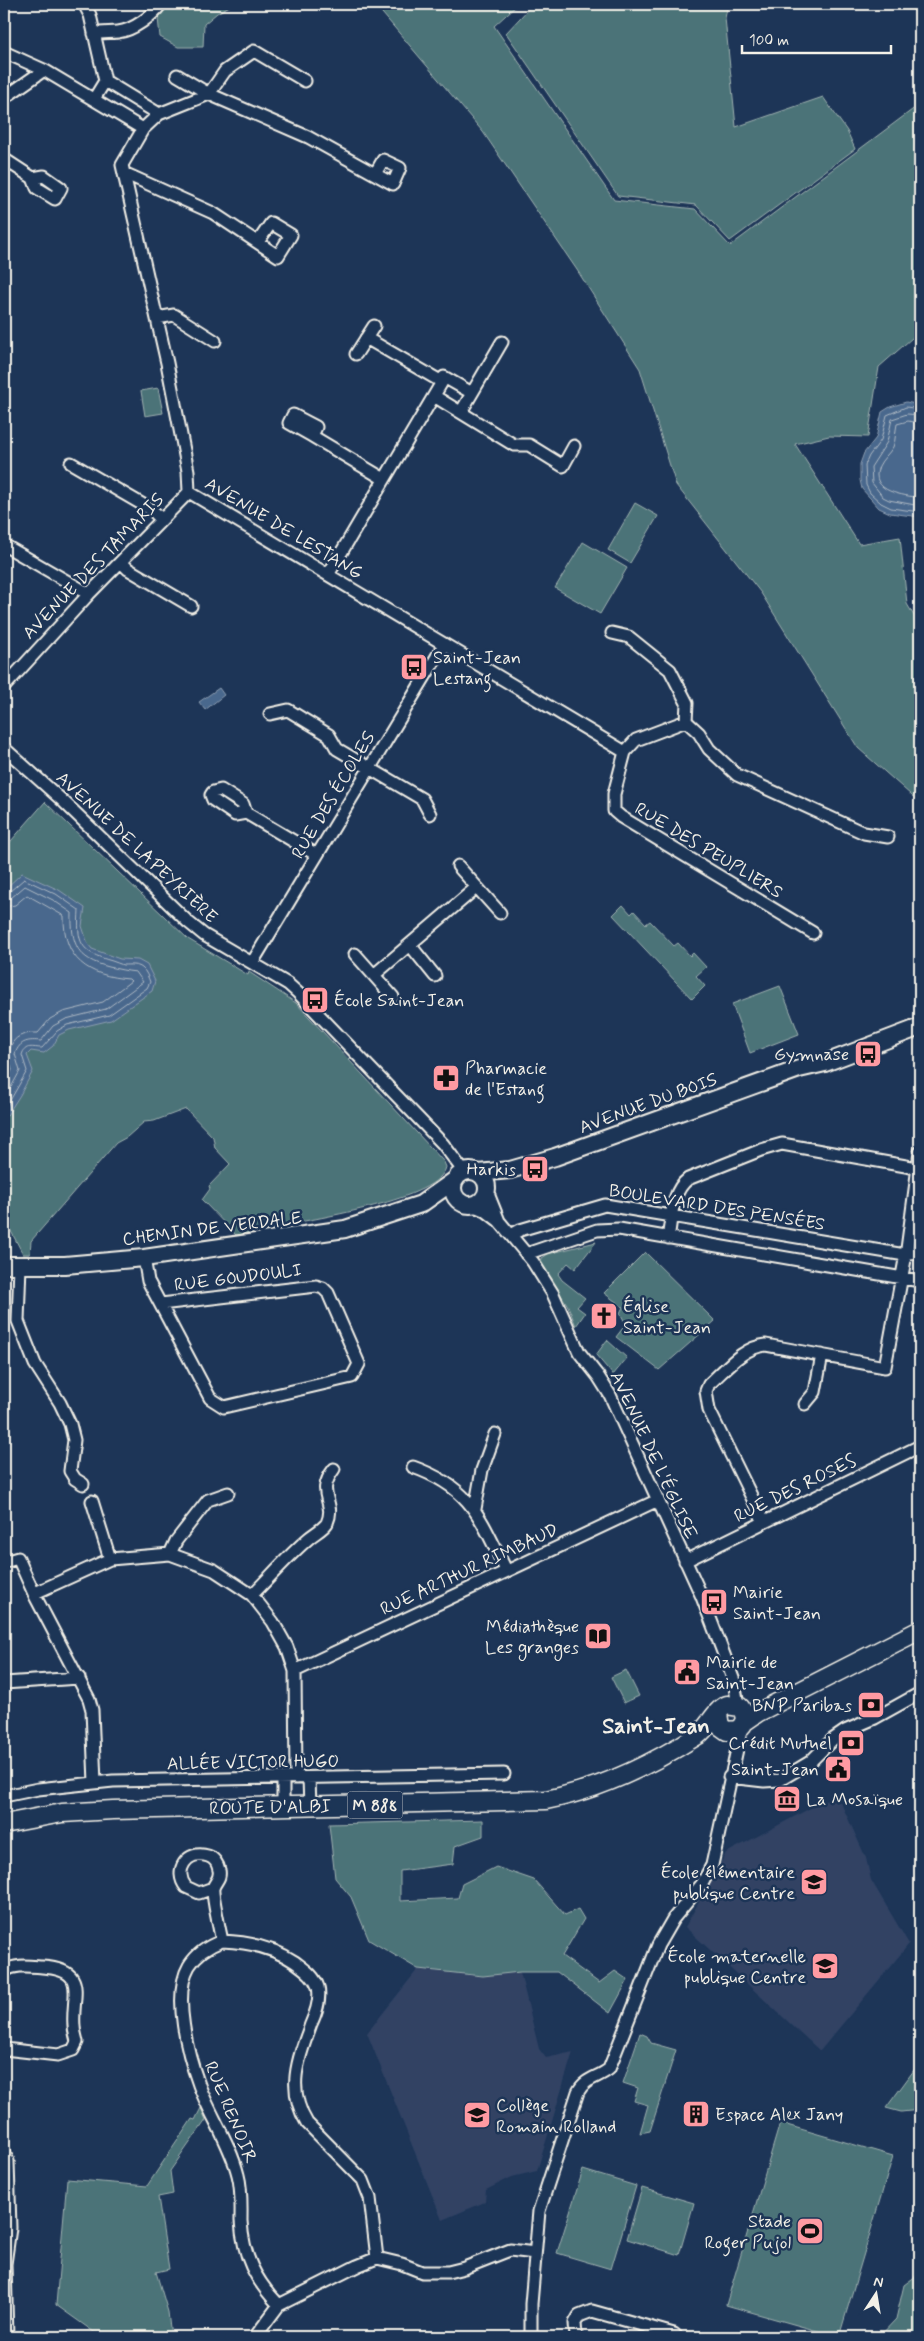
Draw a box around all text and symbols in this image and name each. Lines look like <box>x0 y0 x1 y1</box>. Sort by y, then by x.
scale bar <box>742 22 890 54</box>
text: 100 m <box>749 31 789 51</box>
street label: AVENUE DE LESTANG <box>200 472 367 586</box>
street label: AVENUE DES TAMARIS <box>18 488 170 645</box>
place label: Saint-Jean Lestang <box>433 646 521 693</box>
bus stop icon: Saint-Jean Lestang <box>399 652 429 682</box>
street label: RUE DES ÉCOLES <box>286 727 381 864</box>
street label: AVENUE DE LAPEYRIÈRE <box>50 766 222 929</box>
street label: RUE DES PEUPLIERS <box>630 797 787 905</box>
bus stop icon: École Saint-Jean <box>300 985 330 1015</box>
place label: École Saint-Jean <box>334 989 464 1013</box>
bus stop icon: Gymnase <box>853 1039 883 1069</box>
place label: Gymnase <box>774 1043 849 1067</box>
place label: Pharmacie de l'Estang <box>465 1057 547 1104</box>
pharmacy icon: Pharmacie de l'Estang <box>431 1063 461 1093</box>
street label: AVENUE DU BOIS <box>576 1068 721 1140</box>
bus stop icon: Harkis <box>520 1154 550 1184</box>
place label: Harkis <box>467 1158 516 1182</box>
street label: BOULEVARD DES PENSÉES <box>607 1179 826 1237</box>
street label: CHEMIN DE VERDALE <box>121 1206 303 1252</box>
street label: RUE GOUDOULI <box>173 1258 303 1298</box>
place label: Église Saint-Jean <box>623 1295 711 1340</box>
church icon: Église Saint-Jean <box>589 1301 619 1331</box>
street label: AVENUE DE L'ÉGLISE <box>604 1368 703 1544</box>
street label: RUE DES ROSES <box>730 1449 861 1529</box>
street label: RUE ARTHUR RIMBAUD <box>377 1518 562 1622</box>
place label: Mairie Saint-Jean <box>733 1581 821 1626</box>
bus stop icon: Mairie Saint-Jean <box>699 1587 729 1617</box>
place label: Médiathèque Les granges <box>485 1615 579 1661</box>
library icon: Médiathèque Les granges <box>583 1621 613 1651</box>
place label: Mairie de Saint-Jean <box>706 1651 794 1696</box>
public building icon: Mairie de Saint-Jean <box>672 1657 702 1687</box>
bank icon: BNP Paribas <box>856 1690 886 1720</box>
place label: BNP Paribas <box>752 1694 852 1718</box>
district label: Saint-Jean <box>602 1713 710 1741</box>
bank icon: Crédit Mutuel <box>836 1728 866 1758</box>
place label: Crédit Mutuel <box>728 1732 832 1756</box>
street label: ALLÉE VICTOR HUGO <box>167 1749 339 1777</box>
public building icon: Saint-Jean <box>823 1754 853 1784</box>
place label: Saint-Jean <box>731 1758 819 1782</box>
museum icon: La Mosaïque <box>772 1784 802 1814</box>
place label: La Mosaïque <box>806 1788 903 1812</box>
road number: M 888 <box>348 1792 402 1818</box>
street label: ROUTE D'ALBI <box>209 1795 331 1821</box>
place label: École élémentaire publique Centre <box>661 1861 795 1906</box>
school or university icon: École élémentaire publique Centre <box>799 1867 829 1897</box>
place label: École maternelle publique Centre <box>667 1945 806 1990</box>
school or university icon: École maternelle publique Centre <box>810 1951 840 1981</box>
street label: RUE RENOIR <box>198 2058 262 2167</box>
place label: Collège Romain Rolland <box>496 2094 616 2139</box>
building icon: Espace Alex Jany <box>681 2099 711 2129</box>
school or university icon: Collège Romain Rolland <box>462 2100 492 2130</box>
place label: Espace Alex Jany <box>715 2103 843 2127</box>
place label: Stade Roger Pujol <box>704 2210 791 2257</box>
sports icon: Stade Roger Pujol <box>795 2216 825 2246</box>
north arrow <box>852 2268 902 2318</box>
text: N <box>872 2272 885 2292</box>

